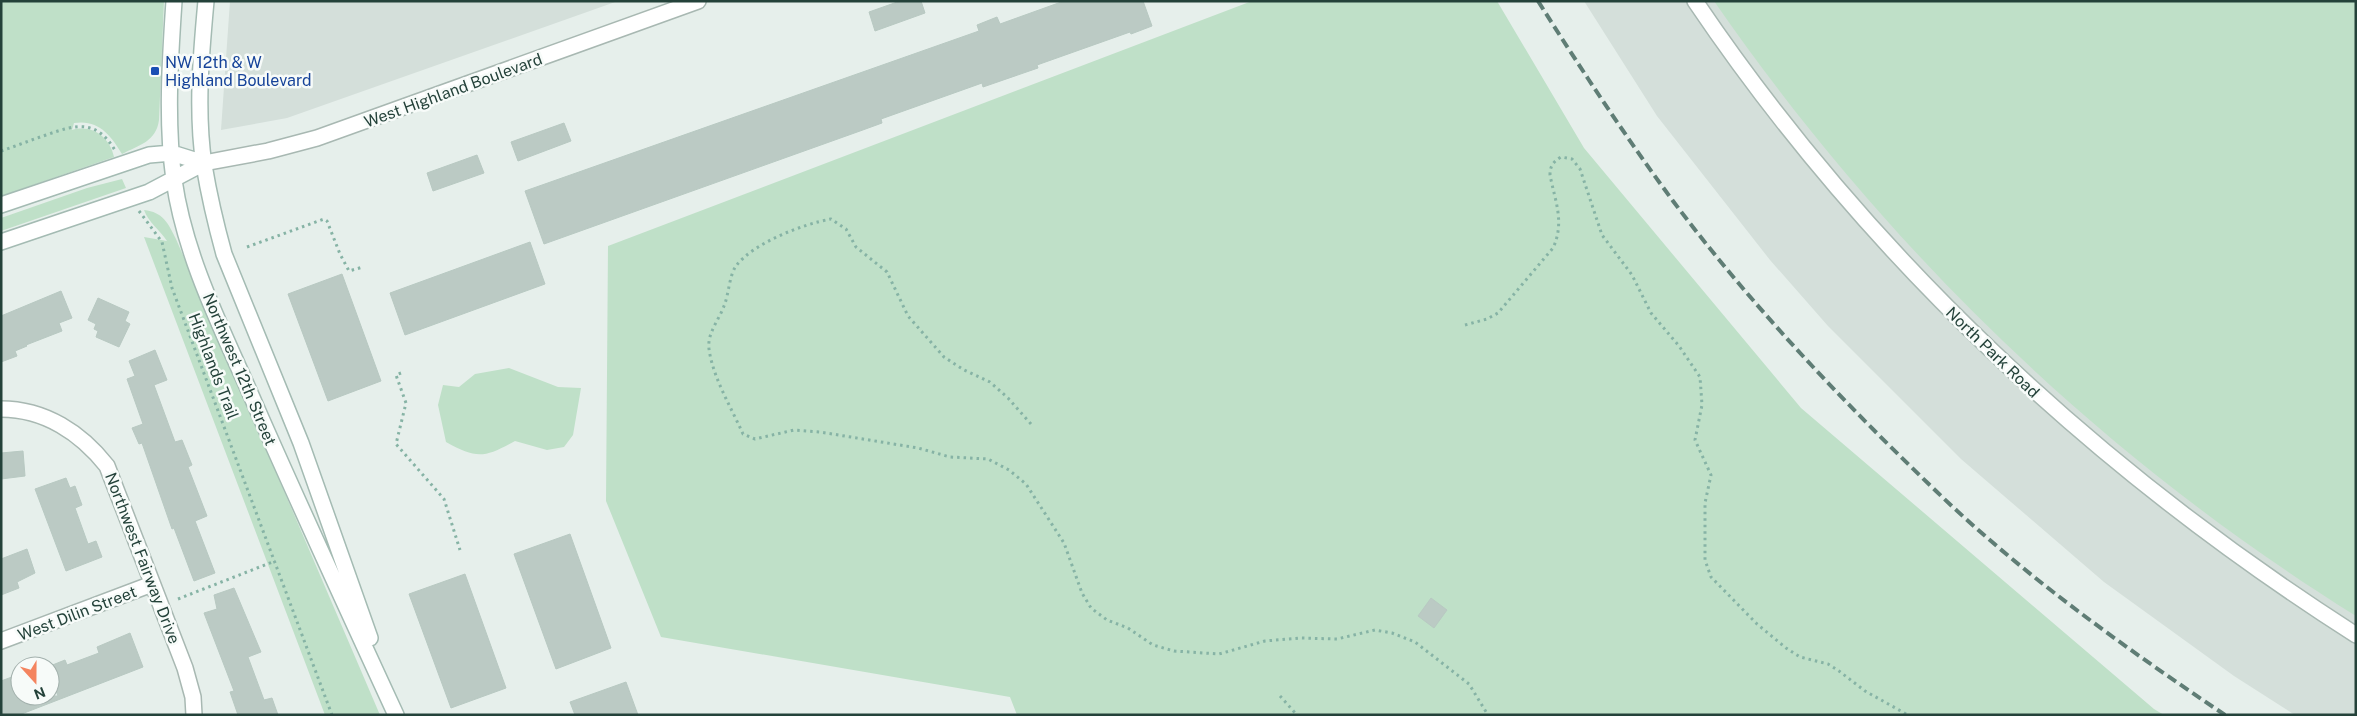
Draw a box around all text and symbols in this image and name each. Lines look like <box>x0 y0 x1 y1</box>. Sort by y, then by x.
street label: West Highland Boulevard <box>362 49 545 132</box>
place label: NW 12th & W Highland Boulevard <box>165 53 312 90</box>
marker: NW 12th & W Highland Boulevard <box>149 65 161 77</box>
street label: Northwest 12th Street <box>199 290 280 448</box>
street label: North Park Road <box>1942 303 2043 402</box>
street label: Highlands Trail <box>185 310 243 422</box>
street label: Northwest Fairway Drive <box>101 470 184 646</box>
street label: West Dilin Street <box>15 582 139 645</box>
north arrow <box>10 656 60 706</box>
text: N <box>32 684 48 703</box>

